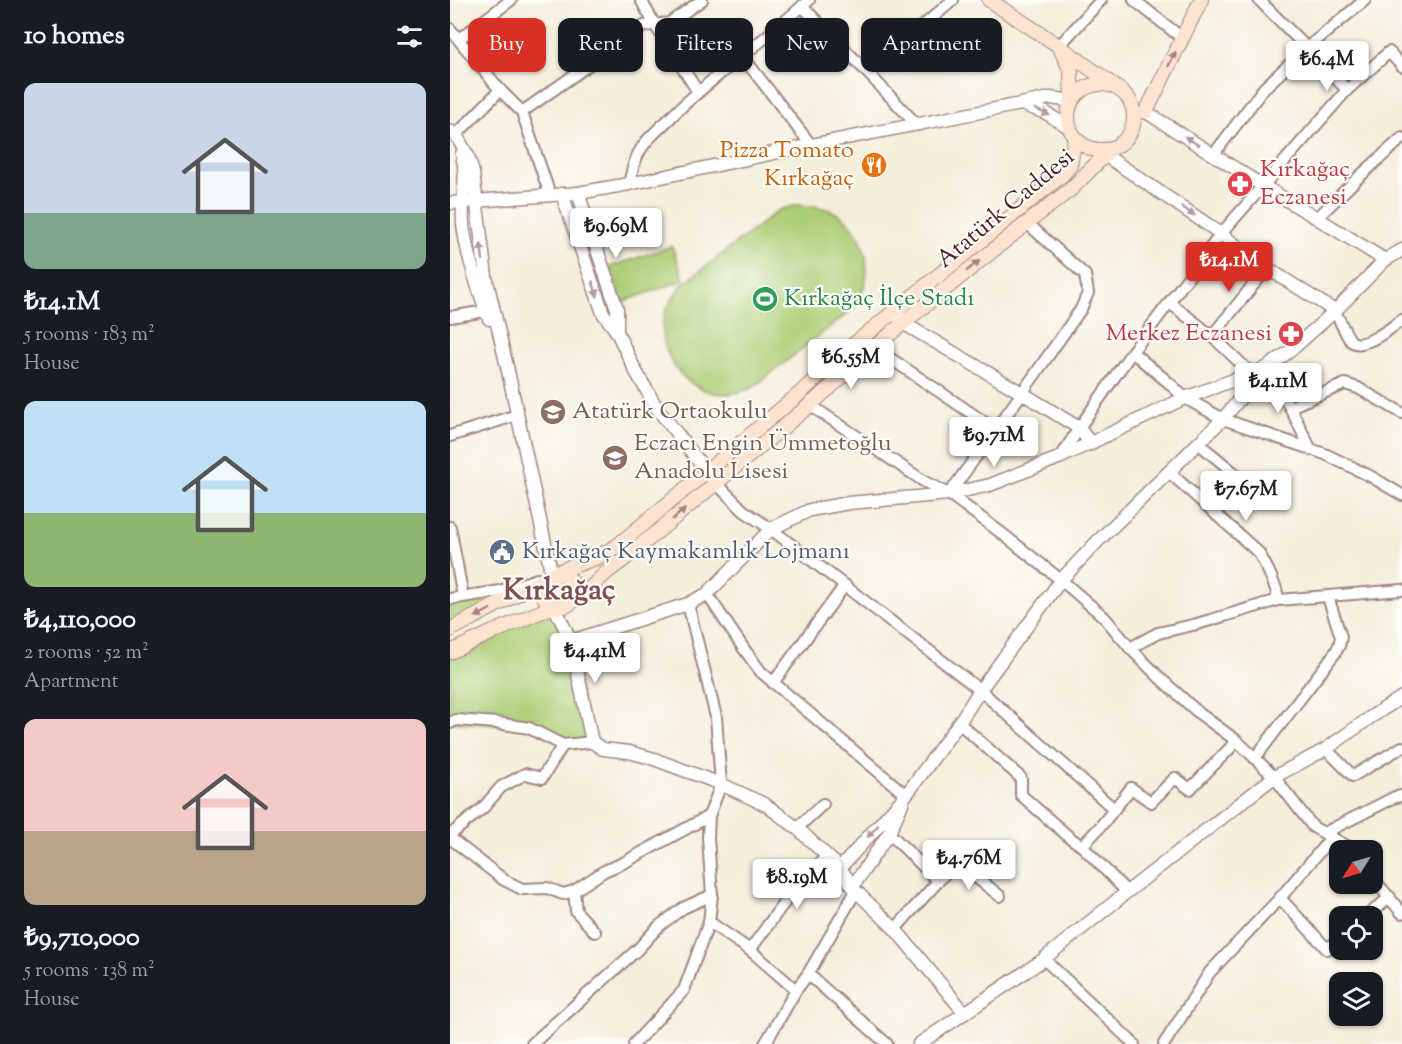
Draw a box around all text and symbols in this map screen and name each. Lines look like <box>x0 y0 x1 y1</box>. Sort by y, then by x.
text: 10 homes <box>24 18 125 55</box>
chip: Buy <box>468 18 546 72</box>
chip: Rent <box>558 18 643 72</box>
chip: Filters <box>655 18 753 72</box>
chip: New <box>765 18 849 72</box>
chip: Apartment <box>861 18 1002 72</box>
icon: filters <box>393 20 426 53</box>
pin: ₺6.4M <box>1285 41 1369 92</box>
text: ₺6.4M <box>1300 46 1354 75</box>
one-way arrow <box>1167 50 1177 67</box>
one-way arrow <box>1033 107 1051 117</box>
icon: home <box>171 122 279 230</box>
place label: Pizza Tomato Kırkağaç <box>720 134 854 196</box>
one-way arrow <box>1184 135 1201 146</box>
street label: Atatürk Caddesi <box>929 141 1083 277</box>
restaurant icon: Pizza Tomato Kırkağaç <box>859 150 889 180</box>
place label: Kırkağaç Eczanesi <box>1260 153 1350 215</box>
pharmacy icon: Kırkağaç Eczanesi <box>1225 169 1255 199</box>
one-way arrow <box>1180 205 1196 216</box>
pin: ₺9.69M <box>567 208 665 259</box>
text: ₺9.69M <box>584 213 648 242</box>
pin: ₺14.1M <box>1180 242 1278 293</box>
one-way arrow <box>477 243 487 262</box>
text: ₺14.1M <box>1200 247 1258 276</box>
one-way arrow <box>965 260 981 273</box>
one-way arrow <box>590 280 600 298</box>
place label: Kırkağaç İlçe Stadı <box>784 282 974 316</box>
text: ₺14.1M <box>24 284 100 321</box>
sports icon: Kırkağaç İlçe Stadı <box>750 284 780 314</box>
place label: Merkez Eczanesi <box>1105 317 1272 351</box>
pharmacy icon: Merkez Eczanesi <box>1276 319 1306 349</box>
text: 5 rooms · 183 m² <box>24 321 155 350</box>
pin: ₺6.55M <box>802 339 900 390</box>
text: ₺6.55M <box>822 344 880 373</box>
text: House <box>24 350 79 379</box>
pin: ₺4.11M <box>1229 363 1327 414</box>
text: ₺4.11M <box>1249 368 1307 397</box>
place label: Atatürk Ortaokulu <box>572 395 768 429</box>
school or university icon: Atatürk Ortaokulu <box>538 397 568 427</box>
pin: ₺9.71M <box>945 417 1043 468</box>
text: ₺9.71M <box>963 422 1025 451</box>
place label: Eczacı Engin Ümmetoğlu Anadolu Lisesi <box>634 427 892 489</box>
icon: home <box>171 440 279 548</box>
school or university icon: Eczacı Engin Ümmetoğlu Anadolu Lisesi <box>600 443 630 473</box>
pin: ₺7.67M <box>1197 471 1295 522</box>
text: ₺7.67M <box>1214 476 1278 505</box>
one-way arrow <box>671 507 687 520</box>
place label: Kırkağaç Kaymakamlık Lojmanı <box>522 535 850 569</box>
public building icon: Kırkağaç Kaymakamlık Lojmanı <box>487 537 517 567</box>
district label: Kırkağaç <box>503 570 616 613</box>
text: ₺4,110,000 <box>24 602 136 639</box>
one-way arrow <box>474 608 491 618</box>
pin: ₺4.41M <box>546 633 644 684</box>
text: ₺4.41M <box>564 638 626 667</box>
text: 2 rooms · 52 m² <box>24 639 149 668</box>
text: Apartment <box>24 668 119 697</box>
icon: home <box>171 758 279 866</box>
one-way arrow <box>867 823 880 838</box>
pin: ₺4.76M <box>920 840 1018 891</box>
north arrow <box>1329 840 1383 894</box>
map controls <box>1329 840 1383 1026</box>
text: ₺4.76M <box>937 845 1001 874</box>
pin: ₺8.19M <box>748 859 846 910</box>
text: ₺8.19M <box>767 864 827 893</box>
button: locate <box>1329 906 1383 960</box>
text: ₺9,710,000 <box>24 920 140 957</box>
text: 5 rooms · 138 m² <box>24 957 155 986</box>
button: layers <box>1329 972 1383 1026</box>
text: House <box>24 986 79 1015</box>

